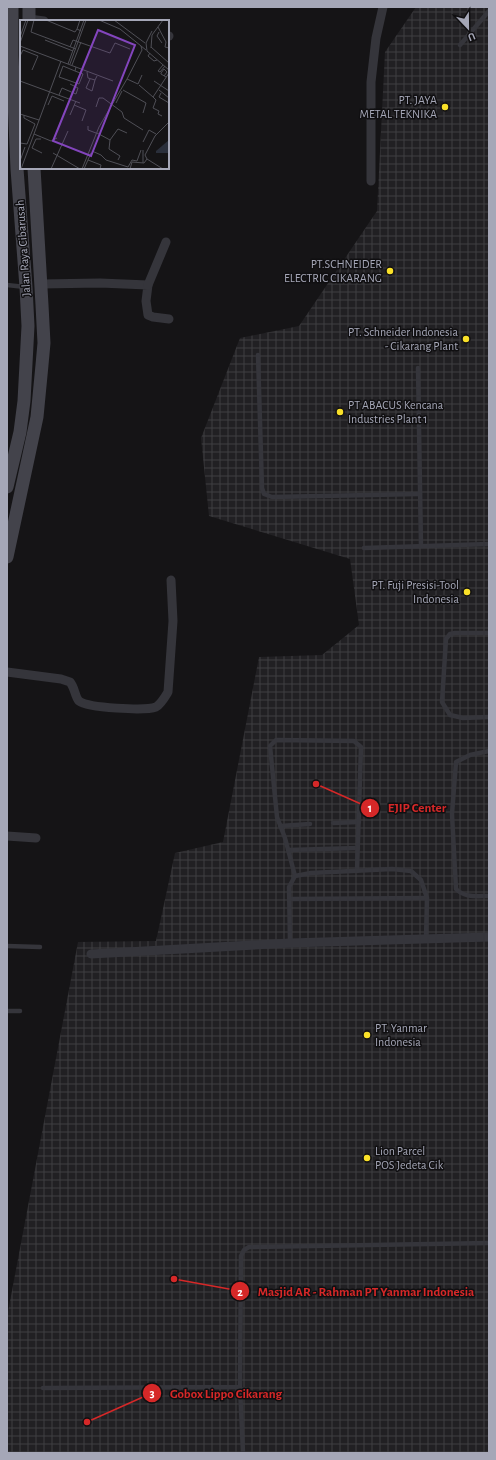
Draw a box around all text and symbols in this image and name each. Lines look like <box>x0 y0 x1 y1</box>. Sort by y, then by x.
north arrow <box>448 8 488 48</box>
inset map <box>20 20 169 169</box>
text: U <box>466 30 477 43</box>
place label: PT. JAYA METAL TEKNIKA <box>359 94 437 120</box>
marker: PT. JAYA METAL TEKNIKA <box>440 102 450 112</box>
street label: Jalan Raya Cibarusah <box>14 199 33 297</box>
place label: PT.SCHNEIDER ELECTRIC CIKARANG <box>284 258 382 284</box>
marker: PT.SCHNEIDER ELECTRIC CIKARANG <box>385 266 395 276</box>
place label: PT. Schneider Indonesia - Cikarang Plant <box>348 326 458 352</box>
marker: PT. Schneider Indonesia - Cikarang Plant <box>461 334 471 344</box>
place label: PT ABACUS Kencana Industries Plant 1 <box>348 399 444 425</box>
marker: PT ABACUS Kencana Industries Plant 1 <box>335 407 345 417</box>
place label: PT. Fuji Presisi-Tool Indonesia <box>371 579 459 605</box>
marker: PT. Fuji Presisi-Tool Indonesia <box>462 587 472 597</box>
callout: EJIP Center <box>360 795 455 820</box>
text: 1 <box>368 802 372 814</box>
text: EJIP Center <box>388 802 447 815</box>
place label: PT. Yanmar Indonesia <box>375 1022 427 1048</box>
marker: PT. Yanmar Indonesia <box>362 1030 372 1040</box>
place label: Lion Parcel POS Jedeta Cik <box>375 1145 444 1171</box>
marker: Lion Parcel POS Jedeta Cik <box>362 1153 372 1163</box>
callout: Masjid AR - Rahman PT Yanmar Indonesia <box>230 1279 482 1304</box>
text: 2 <box>237 1286 243 1298</box>
text: Masjid AR - Rahman PT Yanmar Indonesia <box>258 1286 474 1299</box>
callout: Gobox Lippo Cikarang <box>142 1381 290 1406</box>
text: 3 <box>149 1387 155 1399</box>
text: Gobox Lippo Cikarang <box>170 1388 283 1401</box>

